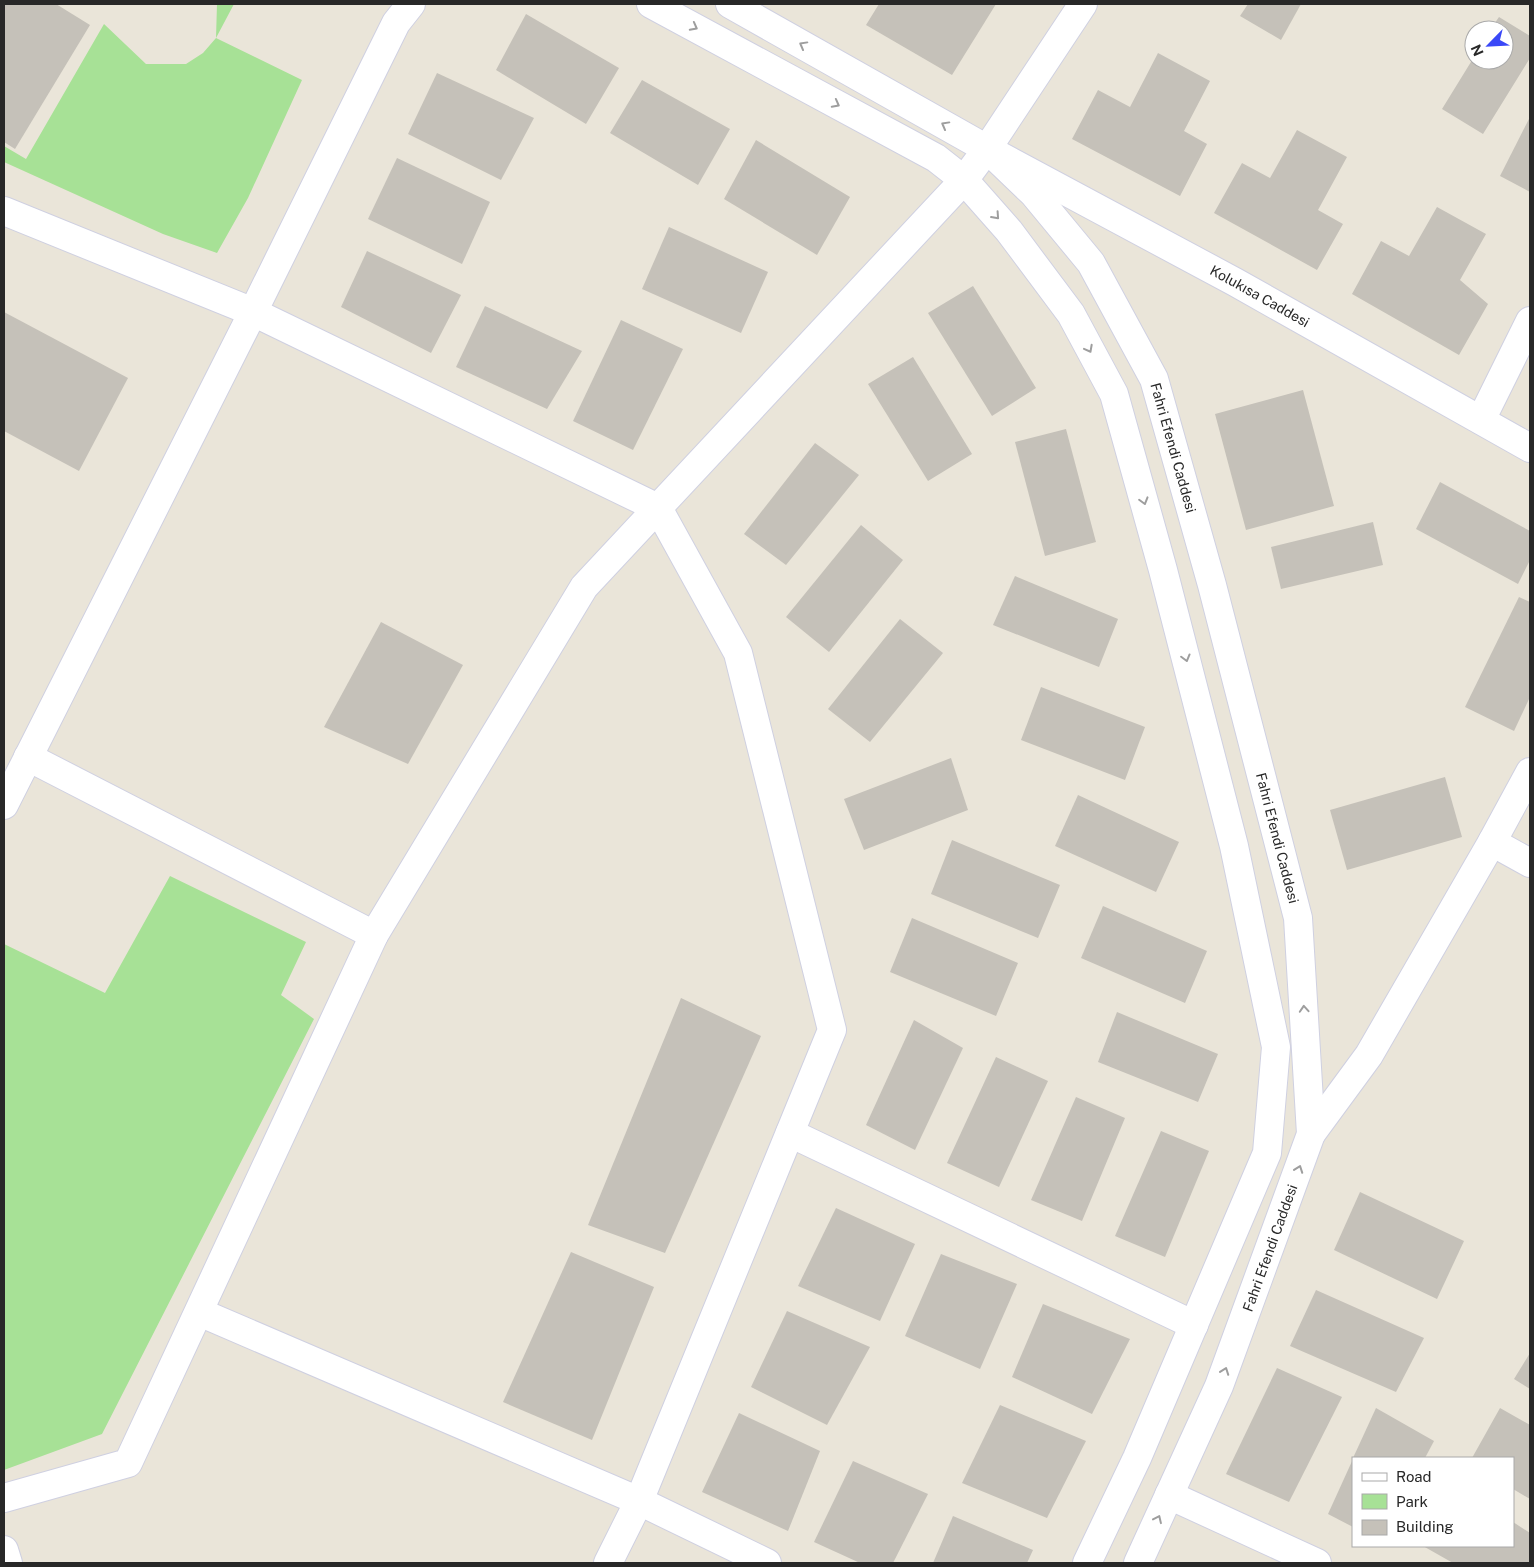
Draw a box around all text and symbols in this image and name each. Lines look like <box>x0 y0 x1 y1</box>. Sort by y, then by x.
north arrow <box>1464 20 1514 70</box>
one-way arrow <box>688 21 697 31</box>
one-way arrow <box>799 41 808 51</box>
text: N <box>1468 42 1487 59</box>
one-way arrow <box>831 98 840 108</box>
one-way arrow <box>941 121 950 131</box>
one-way arrow <box>990 211 999 220</box>
street label: Kolukısa Caddesi <box>1207 262 1312 330</box>
one-way arrow <box>1083 343 1093 352</box>
street label: Fahri Efendi Caddesi <box>1147 381 1199 515</box>
one-way arrow <box>1138 496 1148 504</box>
one-way arrow <box>1180 653 1190 661</box>
street label: Fahri Efendi Caddesi <box>1253 771 1302 905</box>
one-way arrow <box>1298 1004 1309 1012</box>
one-way arrow <box>1293 1165 1303 1174</box>
street label: Fahri Efendi Caddesi <box>1240 1182 1300 1314</box>
one-way arrow <box>1219 1367 1229 1376</box>
legend <box>1352 1457 1514 1547</box>
text: Road <box>1396 1468 1432 1485</box>
text: Park <box>1396 1493 1428 1510</box>
one-way arrow <box>1152 1515 1163 1524</box>
text: Building <box>1396 1518 1454 1535</box>

